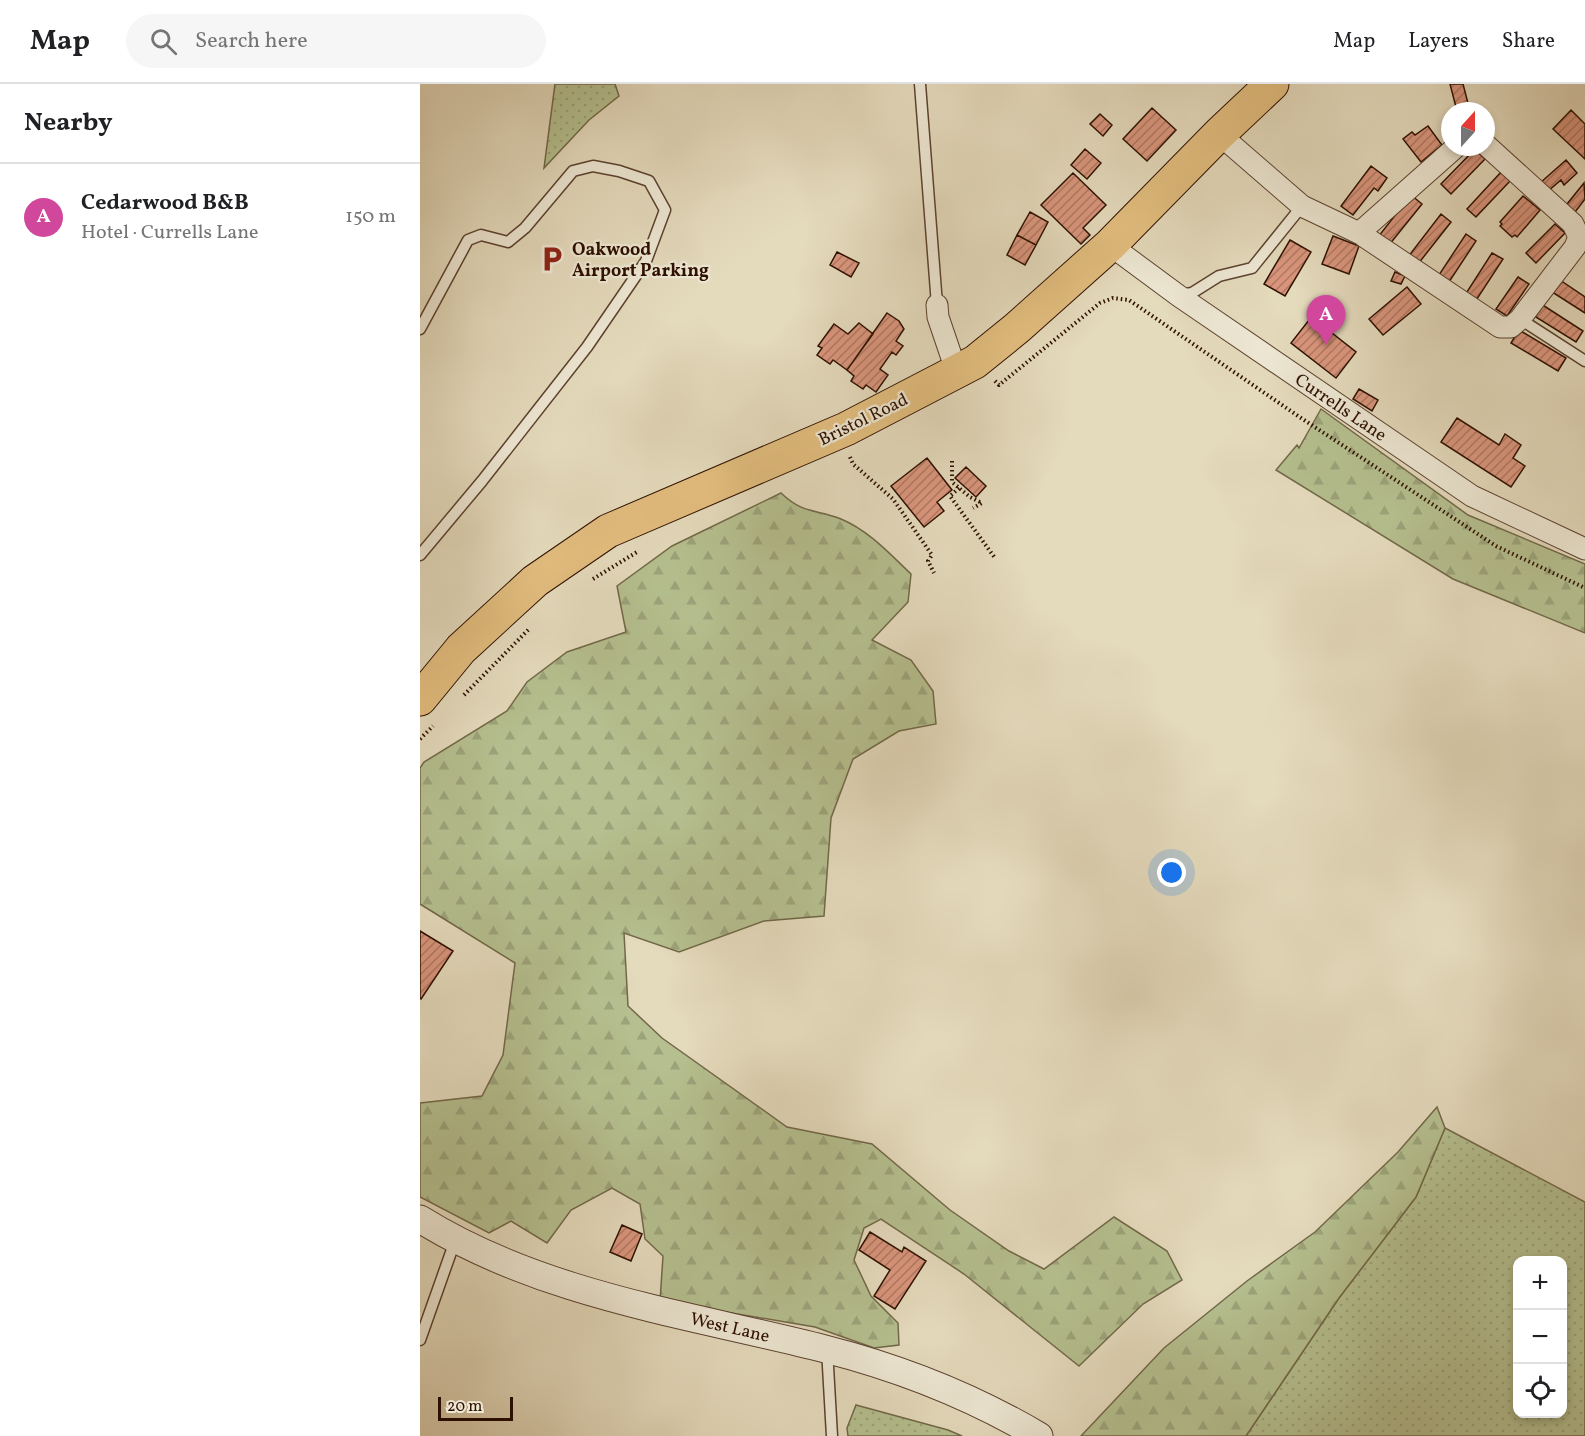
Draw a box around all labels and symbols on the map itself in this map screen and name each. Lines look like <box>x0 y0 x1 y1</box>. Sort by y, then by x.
north arrow <box>1441 102 1495 156</box>
place label: Oakwood Airport Parking <box>572 238 709 284</box>
parking icon: Oakwood Airport Parking <box>537 244 567 274</box>
pin: A <box>1306 296 1346 345</box>
street label: Currells Lane <box>1289 368 1391 448</box>
street label: Bristol Road <box>815 388 913 453</box>
your location <box>1157 858 1186 887</box>
street label: West Lane <box>687 1307 772 1350</box>
scale bar <box>438 1394 513 1422</box>

